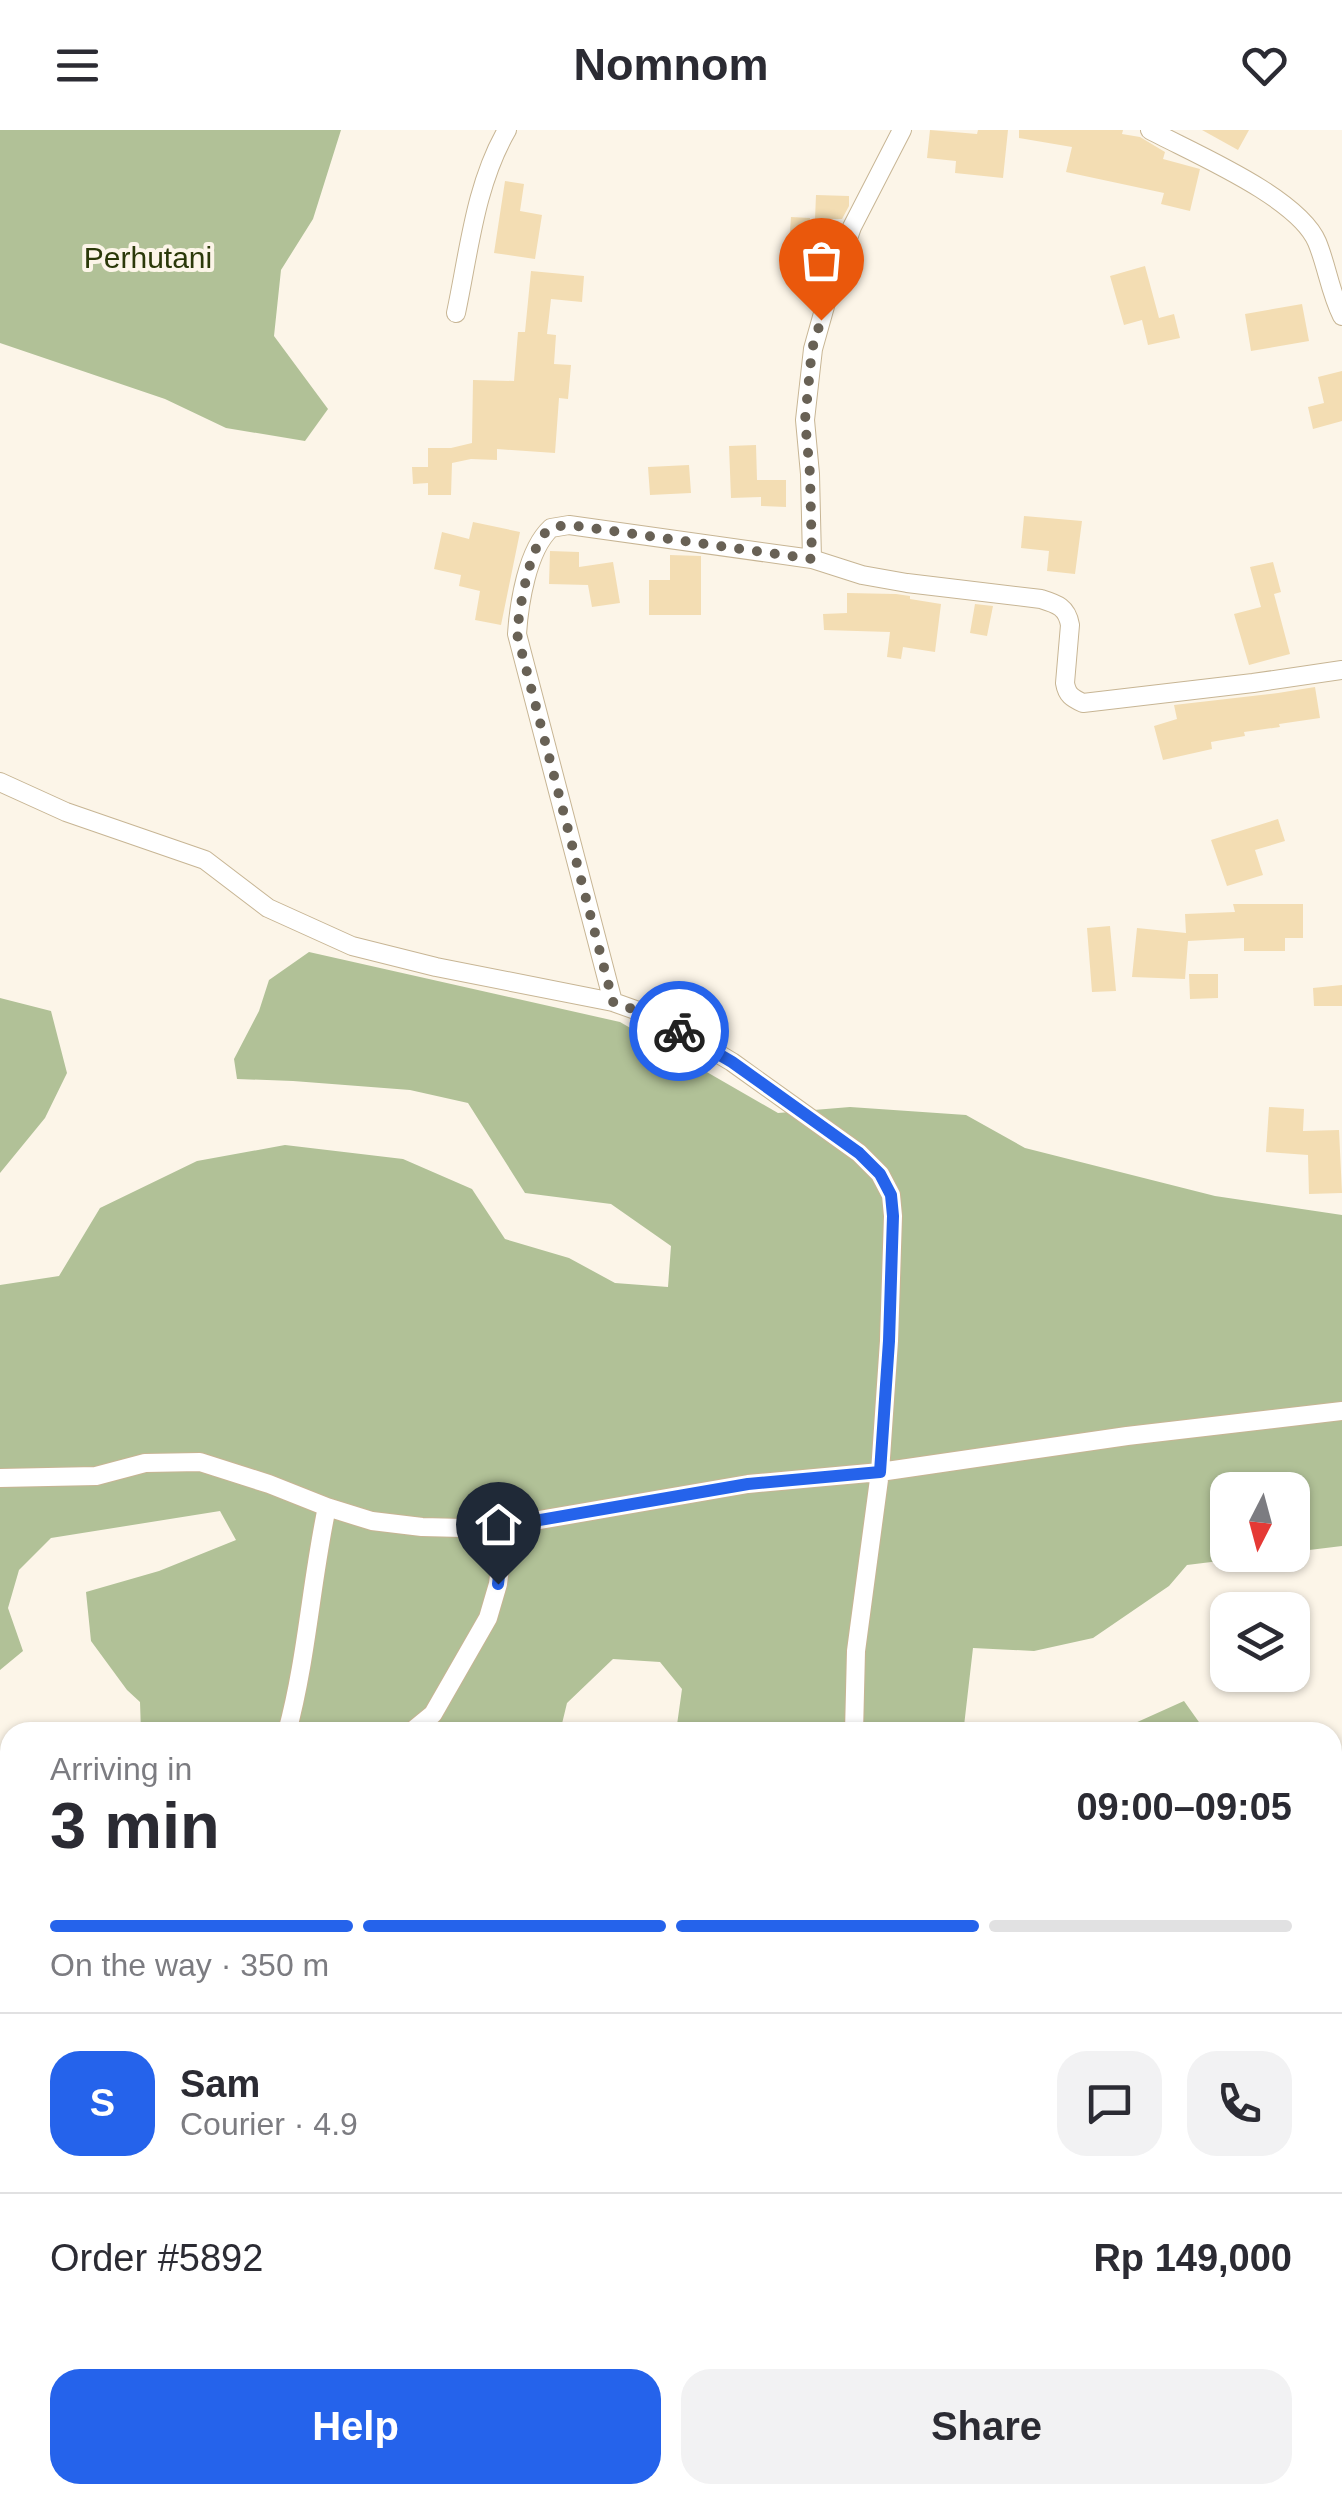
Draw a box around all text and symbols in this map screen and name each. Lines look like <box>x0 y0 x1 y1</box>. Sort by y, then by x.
icon: menu <box>50 38 105 93</box>
icon: heart <box>1237 38 1292 93</box>
text: Nomnom <box>574 39 769 90</box>
pin <box>779 218 864 321</box>
icon: bag <box>794 233 849 288</box>
park label: Perhutani <box>84 241 212 274</box>
courier <box>629 981 729 1081</box>
icon: bike <box>652 1004 707 1059</box>
north arrow <box>1210 1472 1310 1572</box>
map controls <box>1210 1472 1310 1692</box>
pin <box>456 1482 541 1585</box>
icon: home <box>471 1497 526 1552</box>
button: layers <box>1210 1592 1310 1692</box>
text: Arriving in <box>50 1751 192 1787</box>
text: 09:00–09:05 <box>1076 1786 1292 1828</box>
text: 3 min <box>50 1789 220 1862</box>
text: On the way · 350 m <box>50 1947 329 1983</box>
button: chat <box>1057 2051 1162 2156</box>
button: phone <box>1187 2051 1292 2156</box>
text: Sam <box>180 2063 260 2105</box>
text: S <box>90 2082 115 2124</box>
text: Courier · 4.9 <box>180 2106 358 2142</box>
text: Order #5892 <box>50 2237 263 2279</box>
text: Rp 149,000 <box>1093 2237 1292 2279</box>
button: Help <box>50 2369 661 2484</box>
button: Share <box>681 2369 1292 2484</box>

